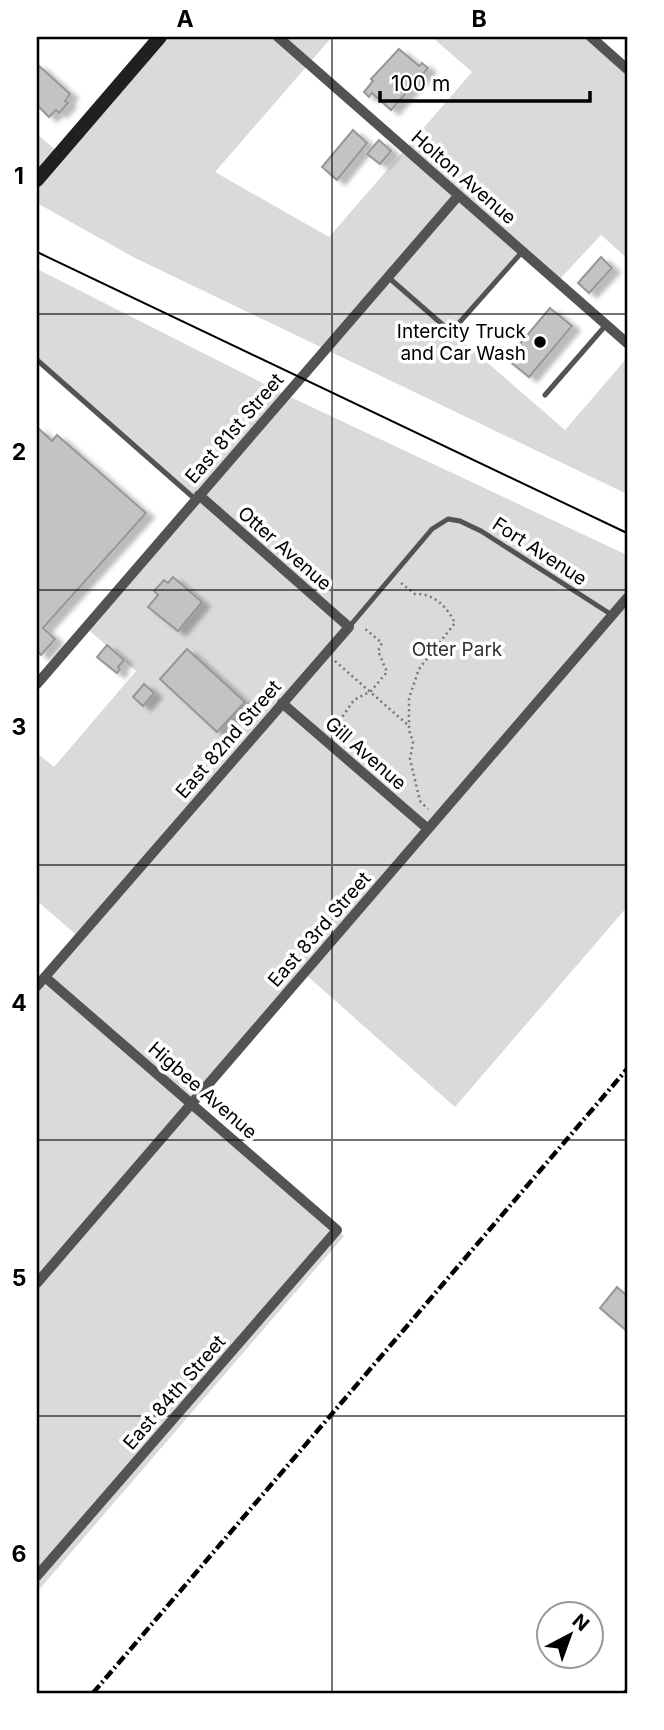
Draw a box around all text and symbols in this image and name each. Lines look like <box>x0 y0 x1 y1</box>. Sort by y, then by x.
text: A <box>176 5 194 33</box>
text: B <box>471 5 487 33</box>
scale bar <box>380 60 590 104</box>
text: 100 m <box>391 71 450 96</box>
street label: Holton Avenue <box>407 126 521 229</box>
text: 1 <box>14 162 24 190</box>
place label: Intercity Truck and Car Wash <box>397 320 527 365</box>
marker: Intercity Truck and Car Wash <box>532 334 548 350</box>
street label: East 81st Street <box>180 369 288 488</box>
text: 2 <box>12 438 26 466</box>
street label: Otter Avenue <box>233 501 336 595</box>
street label: Fort Avenue <box>488 512 591 590</box>
park label: Otter Park <box>412 638 503 661</box>
street label: East 82nd Street <box>171 676 286 803</box>
street label: Gill Avenue <box>320 712 411 795</box>
text: 3 <box>12 713 26 741</box>
street label: East 83rd Street <box>263 867 375 991</box>
text: 4 <box>11 989 27 1017</box>
street label: Higbee Avenue <box>144 1037 262 1144</box>
text: 5 <box>12 1264 26 1292</box>
street label: East 84th Street <box>118 1330 230 1454</box>
text: 6 <box>12 1540 26 1568</box>
north arrow <box>534 1600 604 1670</box>
text: N <box>568 1609 594 1636</box>

